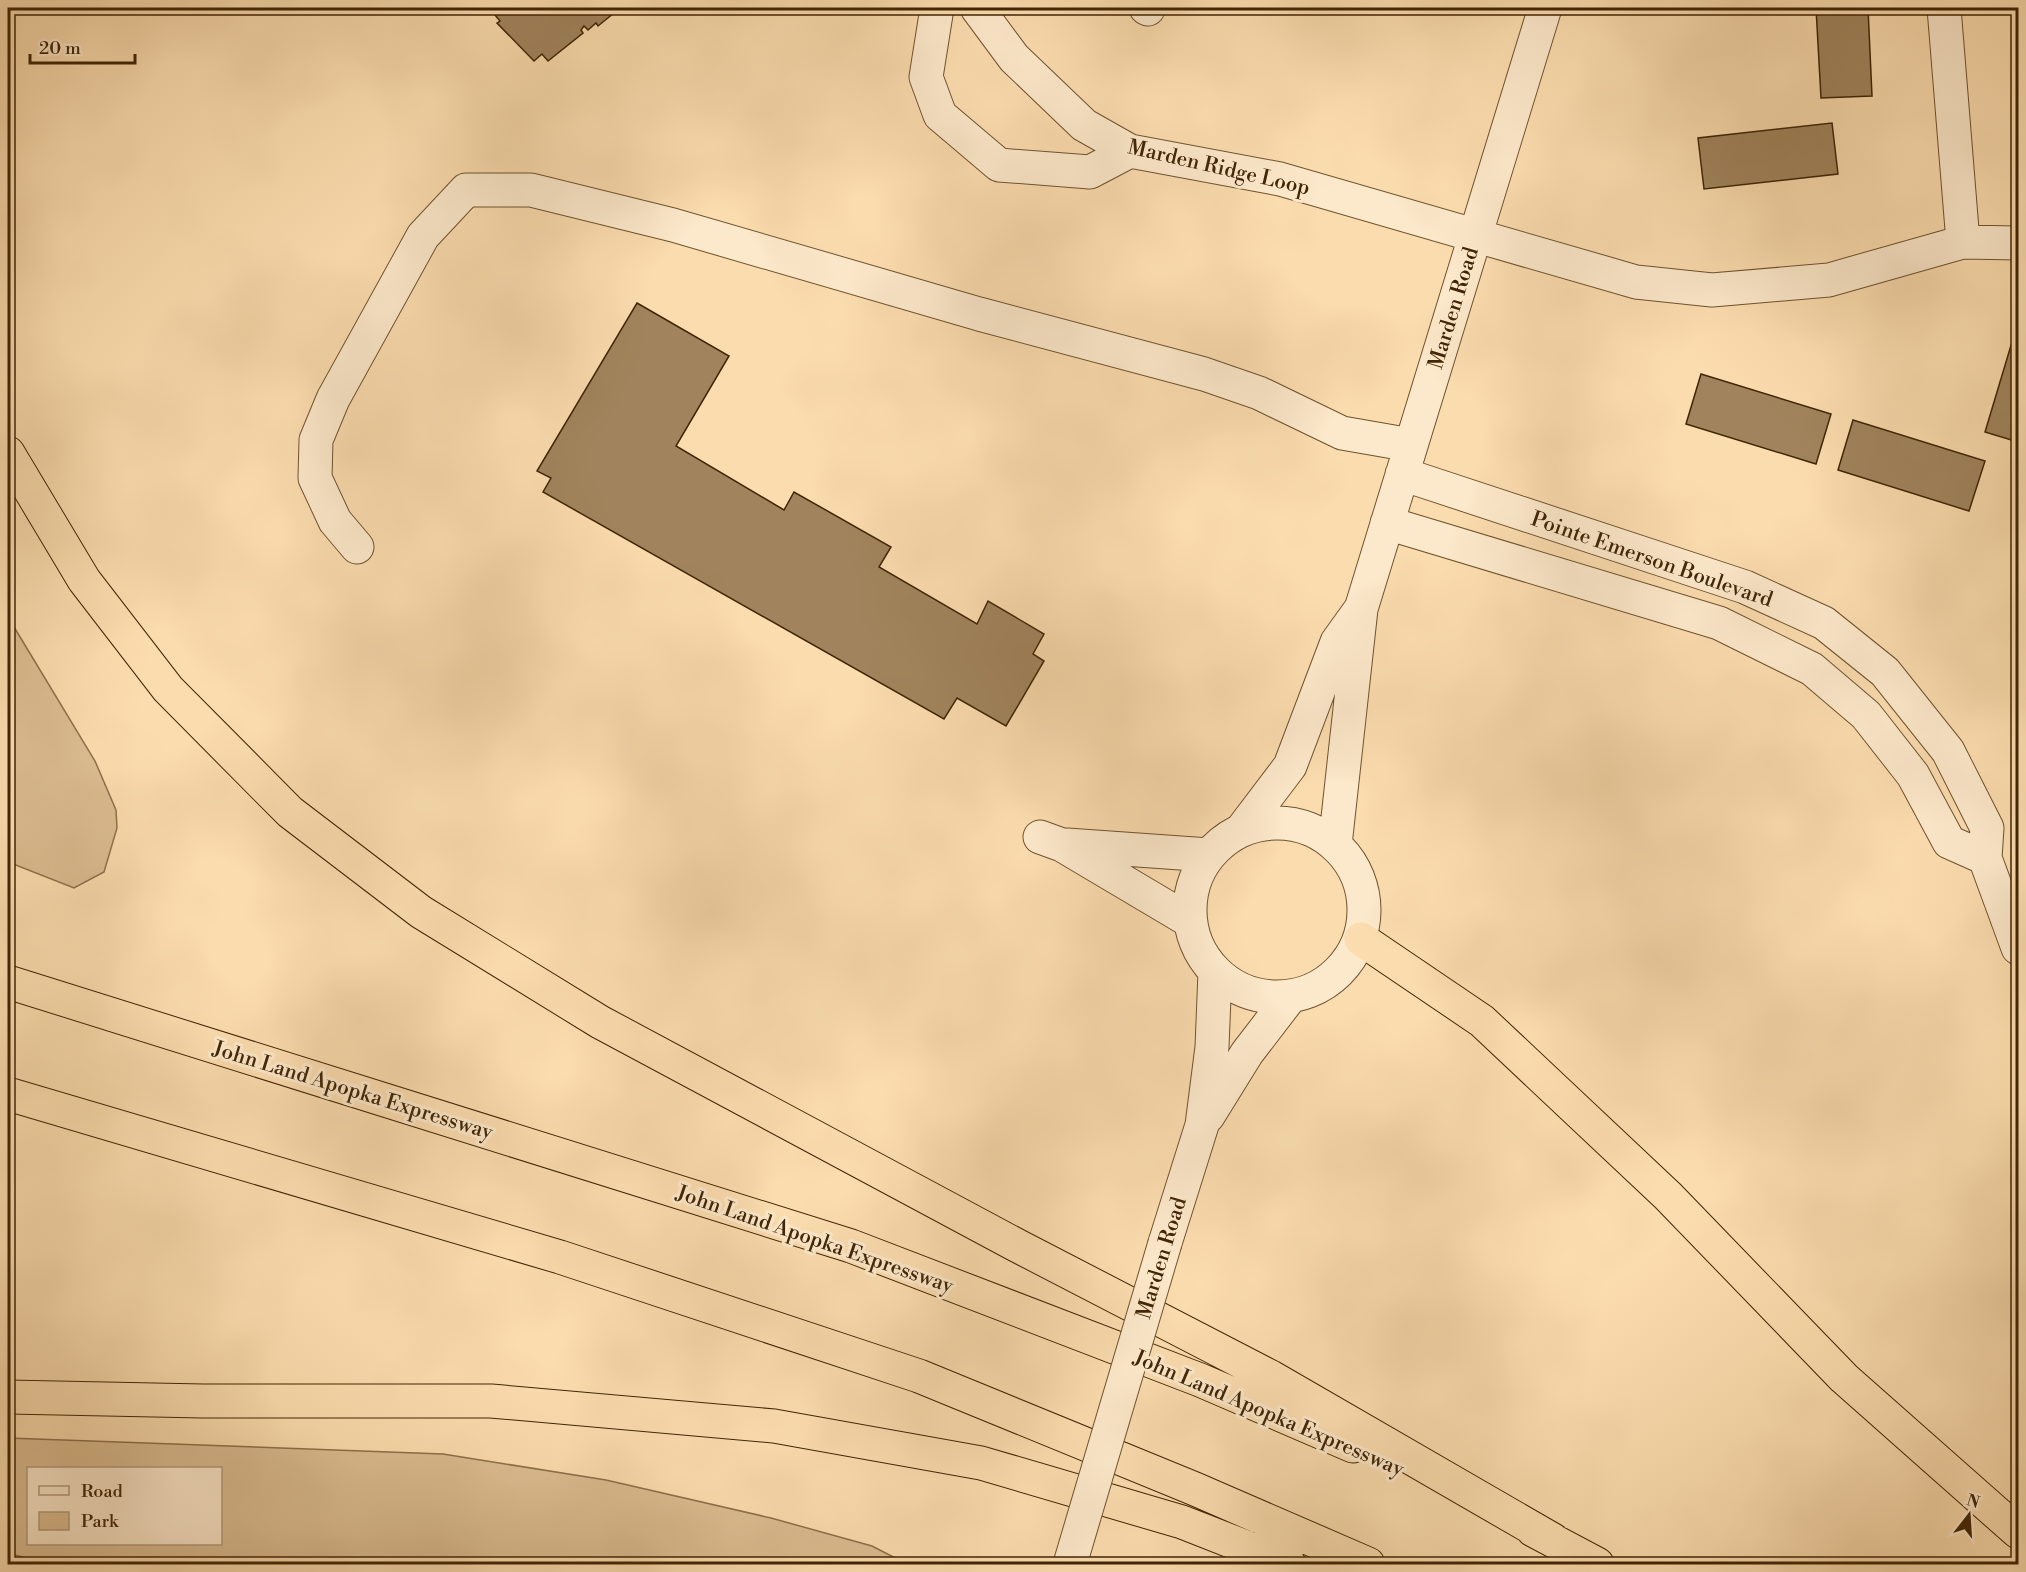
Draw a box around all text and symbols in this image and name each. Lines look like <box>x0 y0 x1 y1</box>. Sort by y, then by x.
scale bar <box>30 27 135 65</box>
text: 20 m <box>39 37 81 60</box>
street label: Marden Ridge Loop <box>1125 134 1312 202</box>
street label: Marden Road <box>1423 244 1485 372</box>
street label: Pointe Emerson Boulevard <box>1527 506 1776 614</box>
street label: John Land Apopka Expressway <box>209 1036 497 1146</box>
street label: John Land Apopka Expressway <box>672 1180 957 1300</box>
street label: Marden Road <box>1131 1194 1193 1322</box>
street label: John Land Apopka Expressway <box>1129 1345 1409 1483</box>
legend <box>27 1467 222 1545</box>
text: Road <box>81 1480 124 1503</box>
north arrow <box>1939 1485 1999 1545</box>
text: N <box>1964 1490 1982 1513</box>
text: Park <box>81 1510 120 1533</box>

